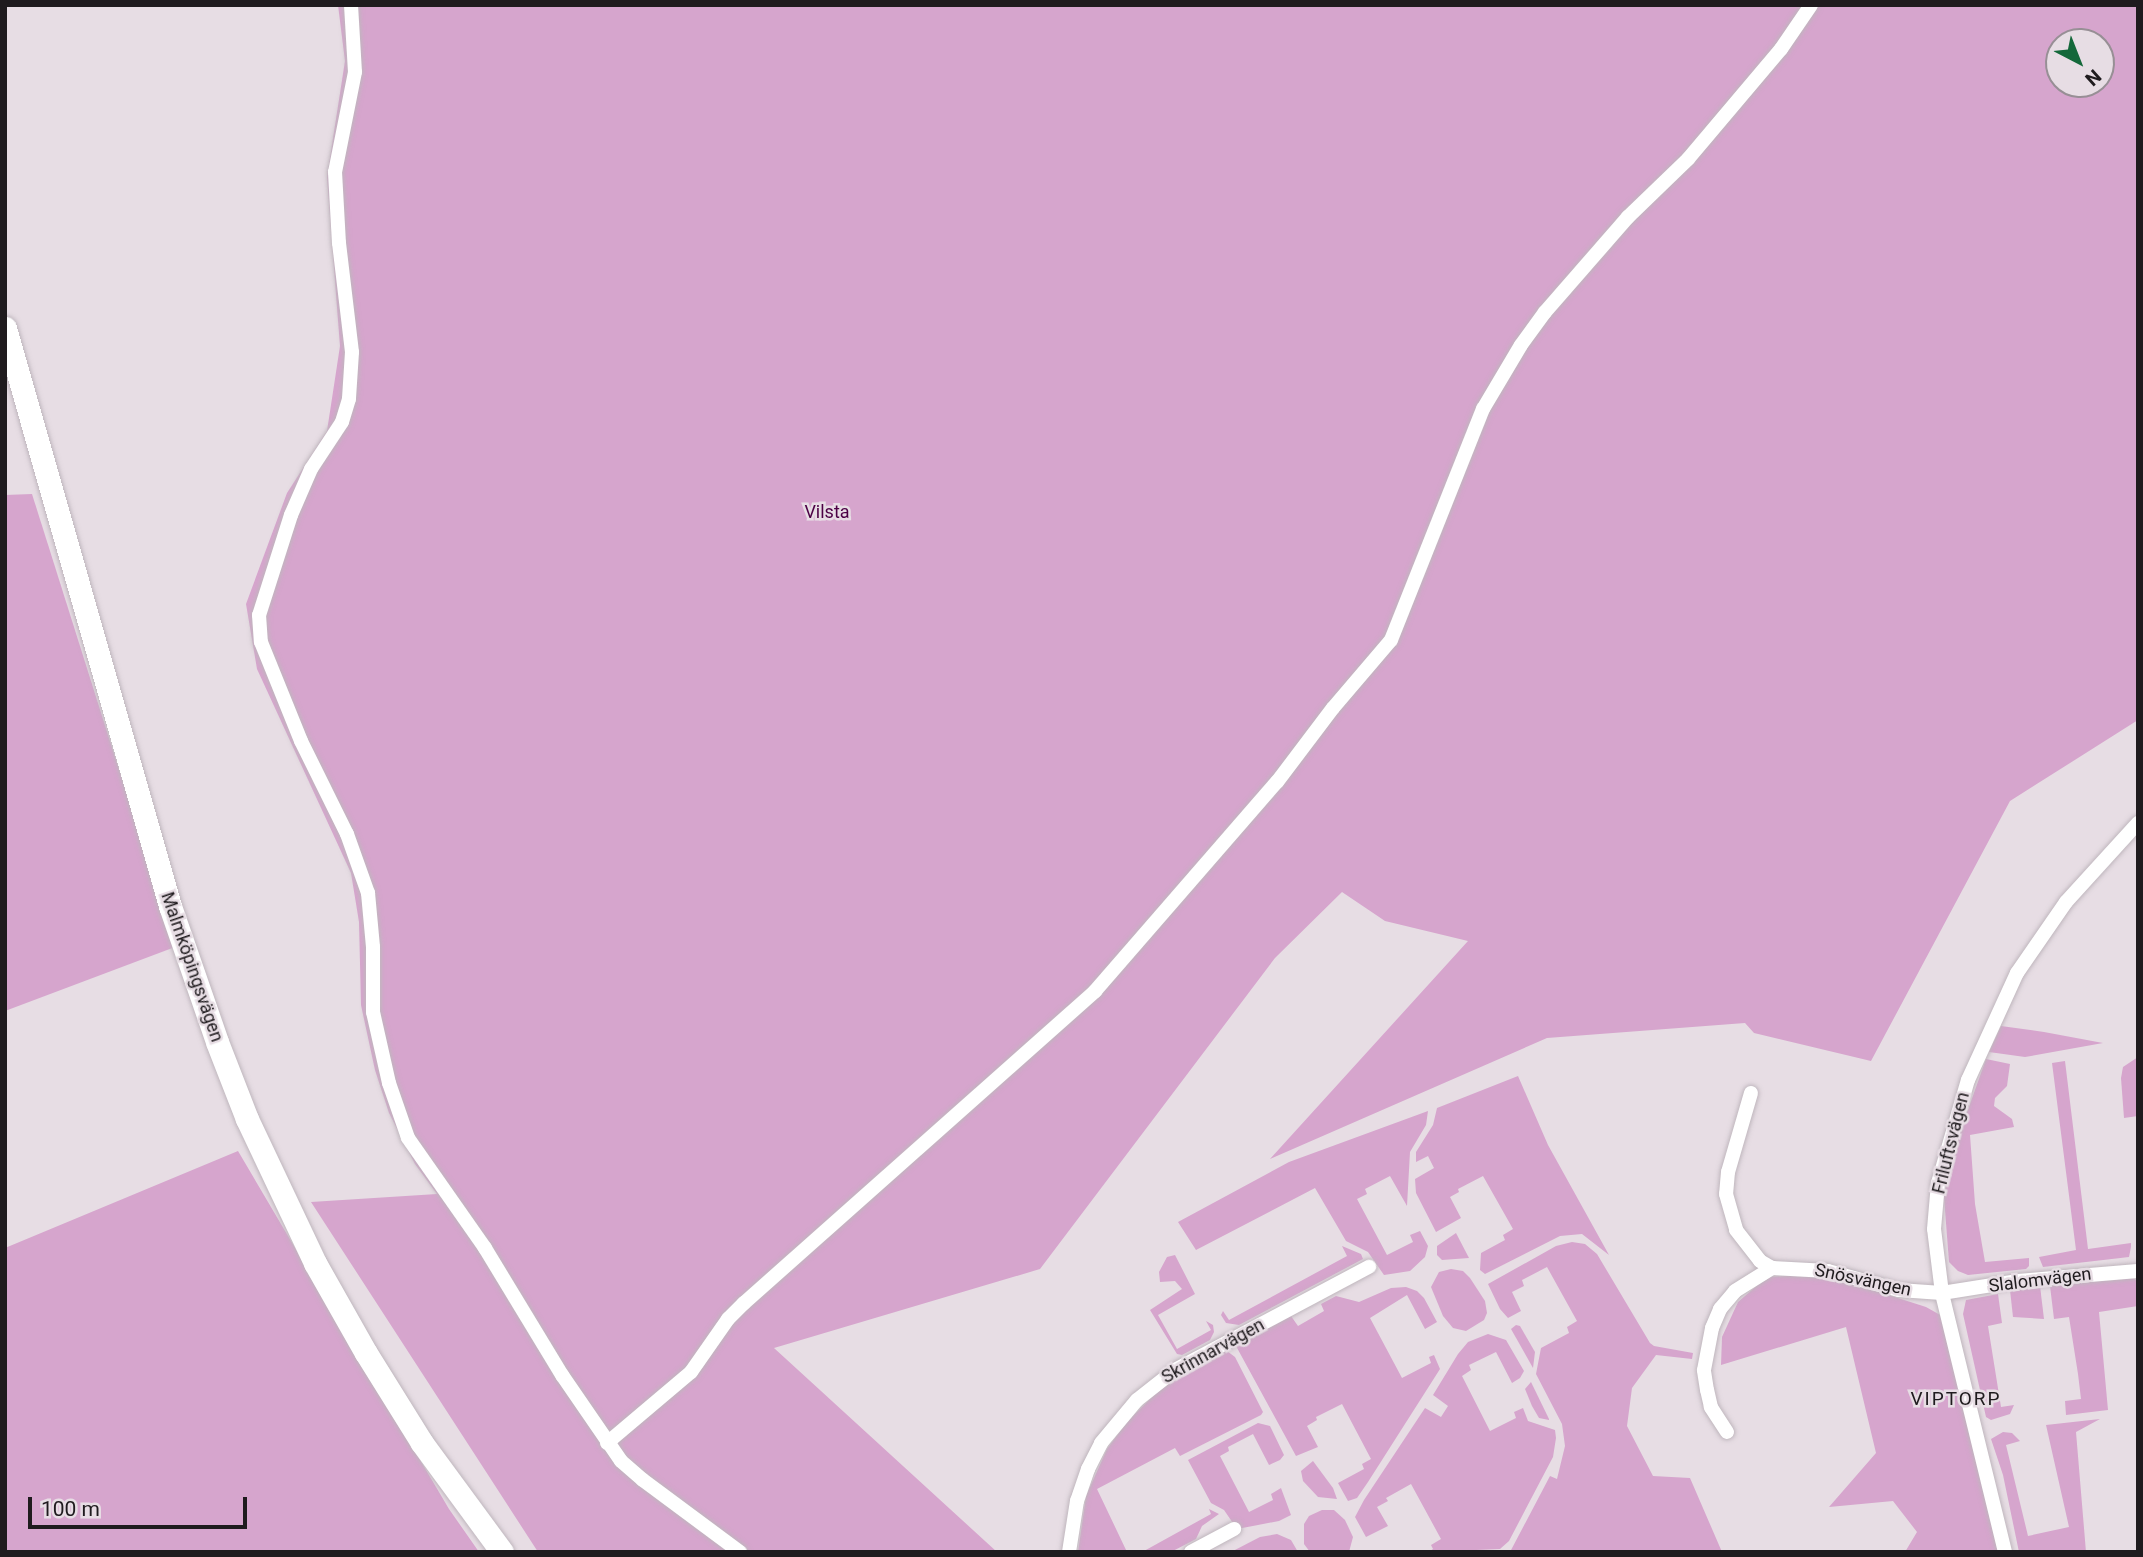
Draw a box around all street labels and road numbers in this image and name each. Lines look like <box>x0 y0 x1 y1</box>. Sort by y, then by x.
street label: Malmköpingsvägen <box>156 889 228 1045</box>
street label: Friluftsvägen <box>1928 1090 1974 1196</box>
street label: Snösvängen <box>1813 1259 1913 1301</box>
street label: Slalomvägen <box>1987 1263 2093 1297</box>
street label: Skrinnarvägen <box>1158 1314 1268 1388</box>

